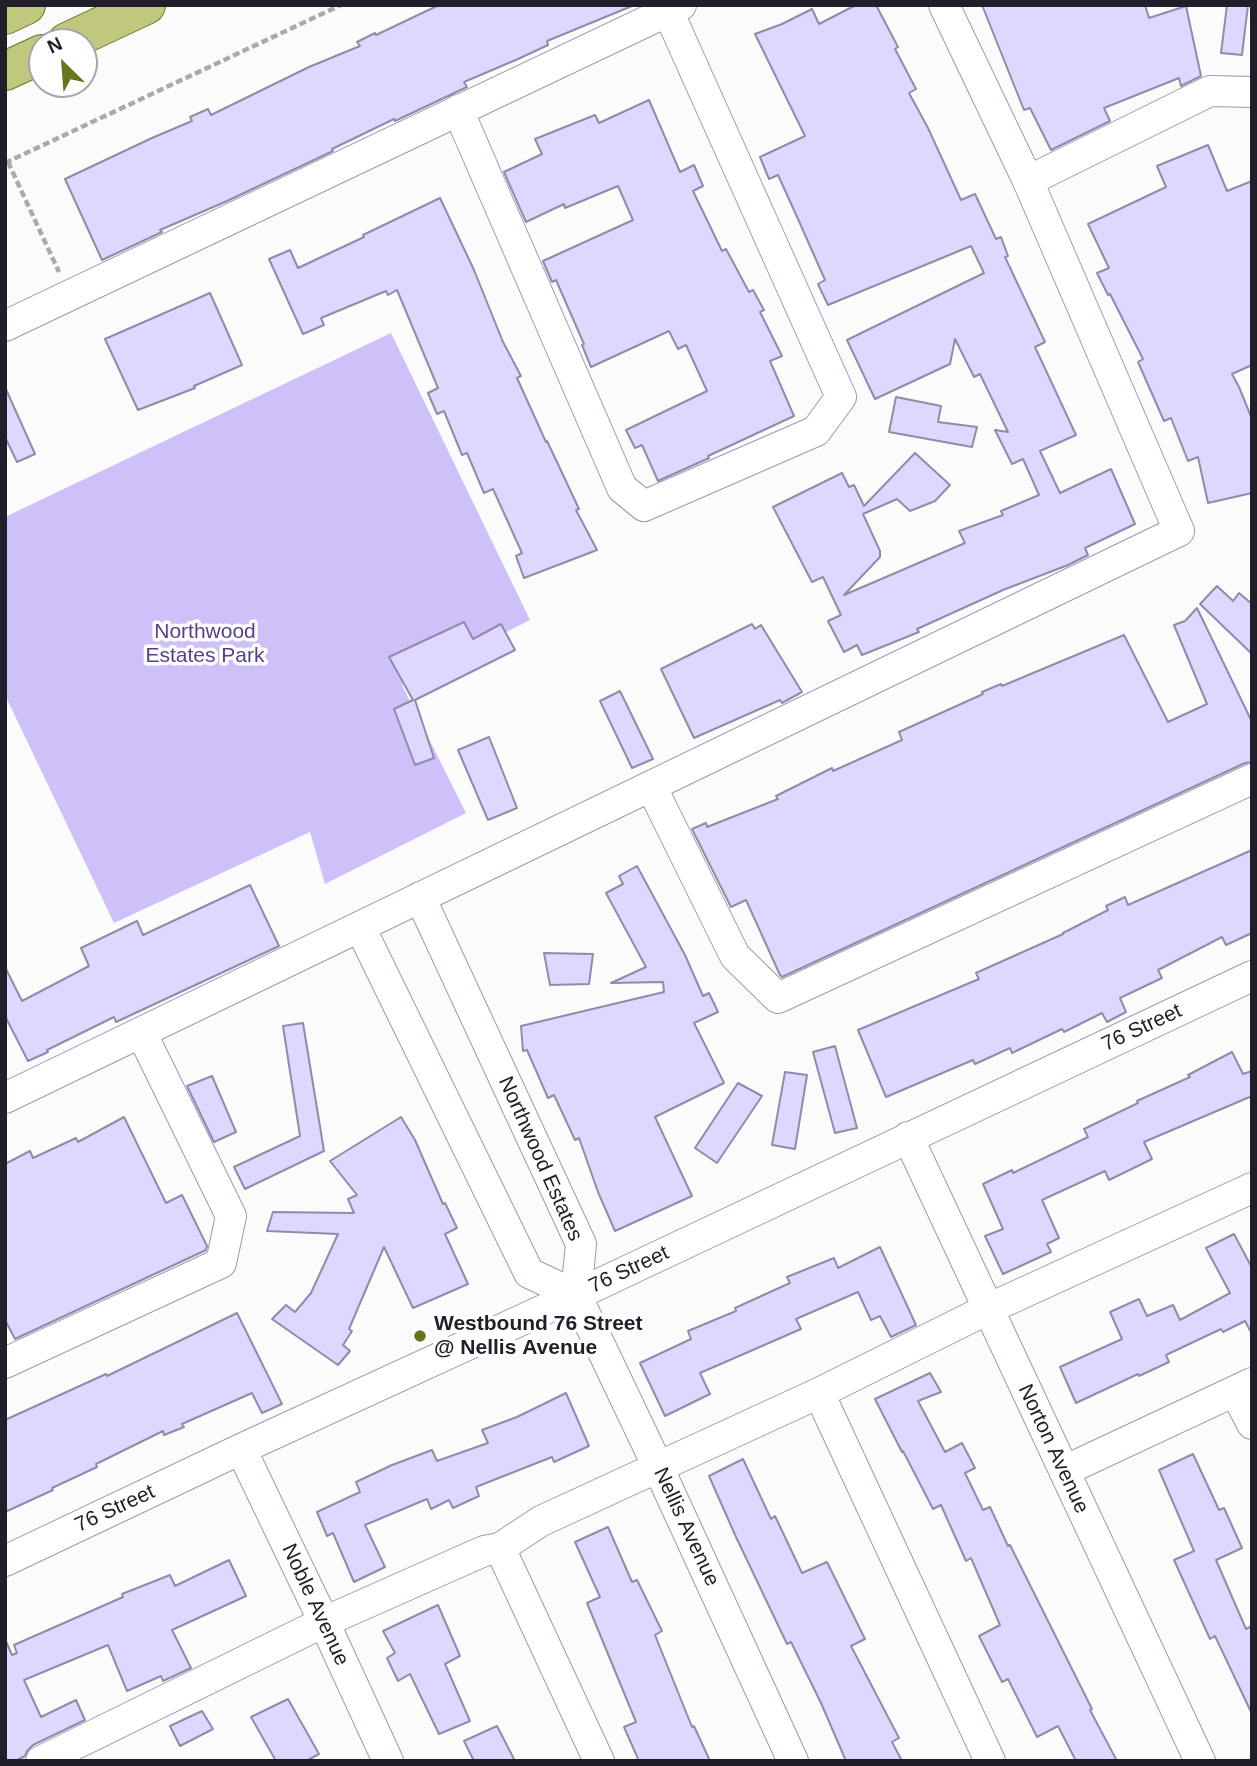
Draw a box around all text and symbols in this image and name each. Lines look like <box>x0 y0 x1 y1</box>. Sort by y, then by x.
north arrow <box>28 28 98 98</box>
text: N <box>44 33 65 58</box>
park label: Northwood Estates Park <box>145 619 265 669</box>
street label: 76 Street <box>1098 999 1186 1057</box>
street label: Northwood Estates <box>492 1073 588 1245</box>
street label: 76 Street <box>585 1241 673 1299</box>
place label: Westbound 76 Street @ Nellis Avenue <box>434 1311 642 1361</box>
marker: Westbound 76 Street @ Nellis Avenue <box>412 1328 428 1344</box>
street label: Norton Avenue <box>1012 1380 1094 1518</box>
street label: Nellis Avenue <box>648 1464 724 1590</box>
street label: 76 Street <box>71 1480 159 1538</box>
street label: Noble Avenue <box>276 1540 354 1670</box>

